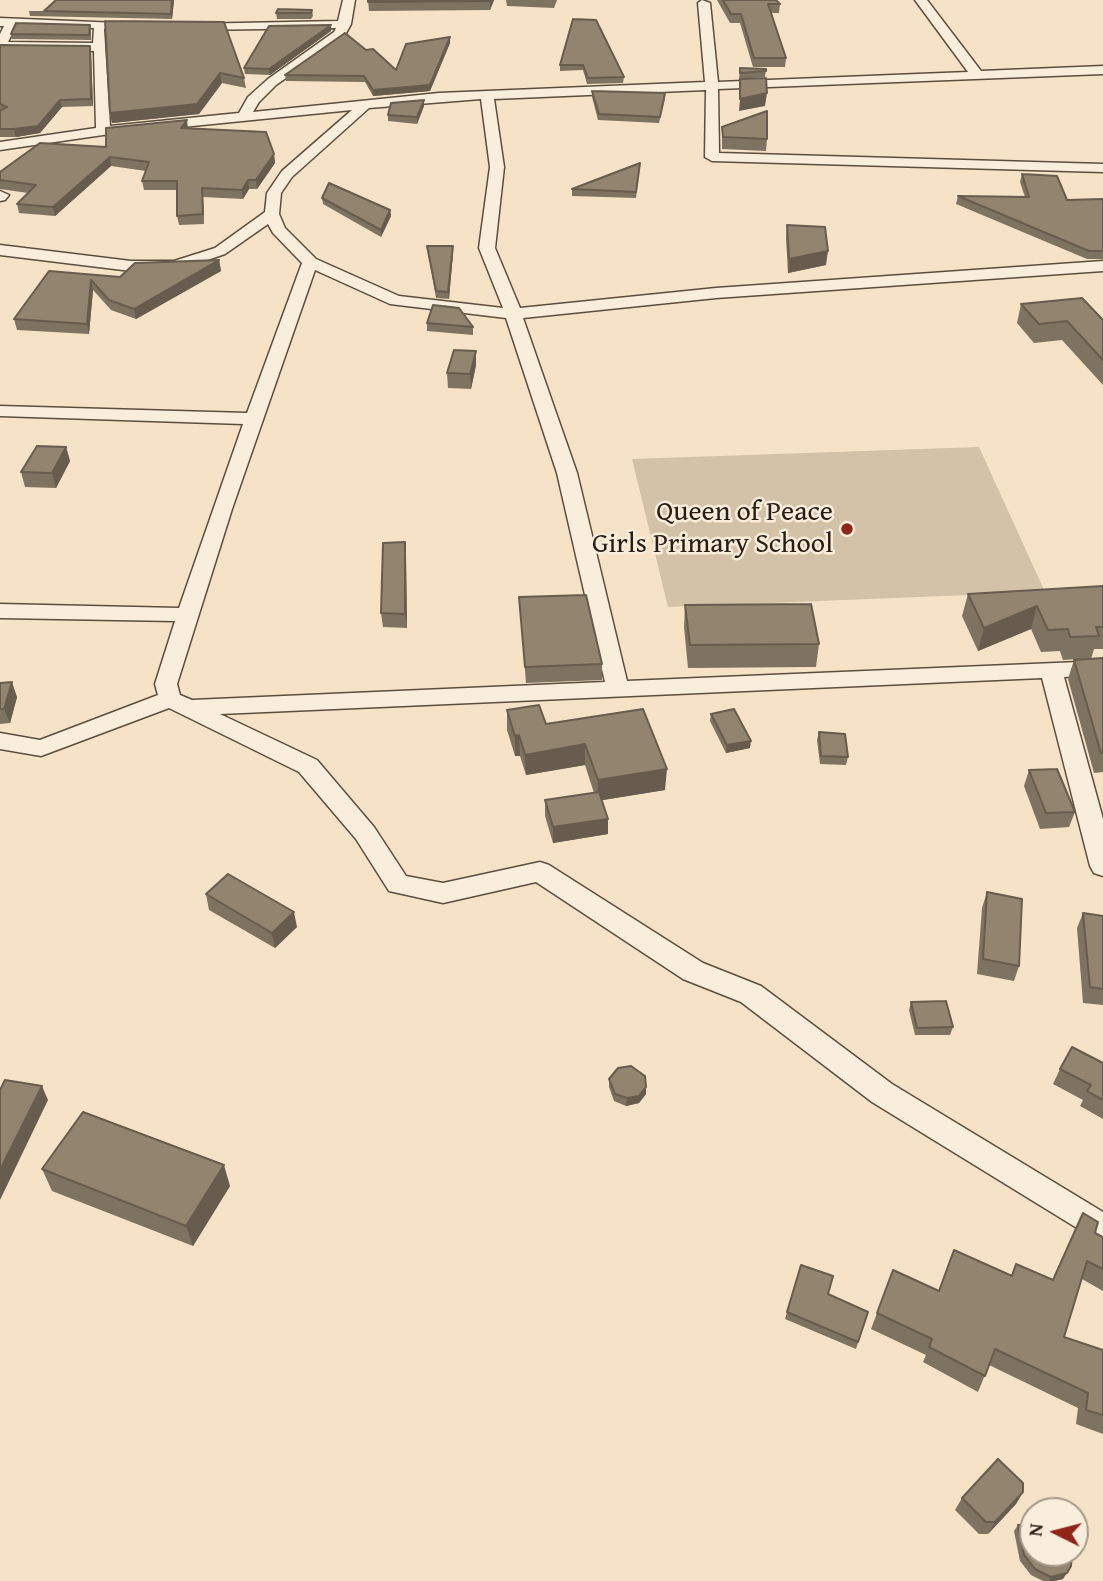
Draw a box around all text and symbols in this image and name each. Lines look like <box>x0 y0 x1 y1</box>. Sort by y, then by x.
place label: Queen of Peace Girls Primary School <box>592 496 833 562</box>
marker: Queen of Peace Girls Primary School <box>839 521 855 537</box>
north arrow <box>1019 1497 1089 1567</box>
text: N <box>1021 1522 1050 1538</box>

